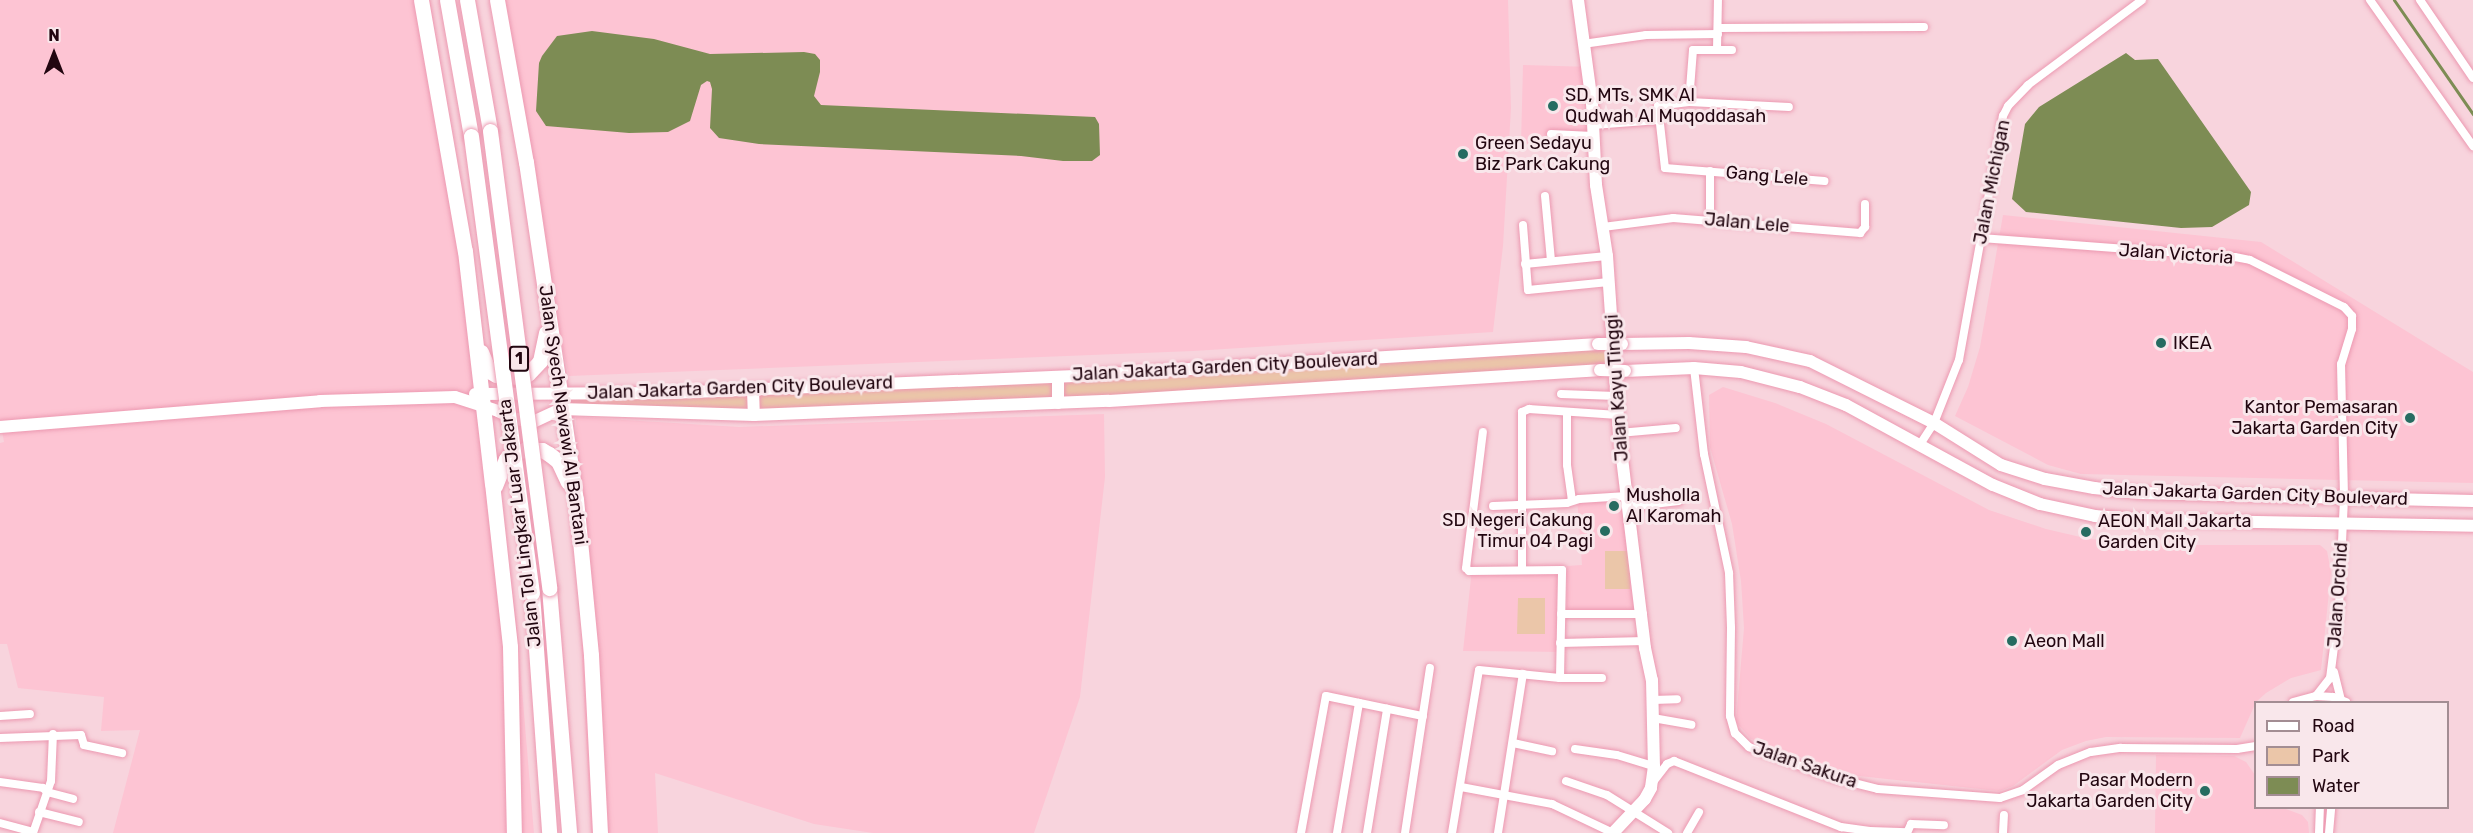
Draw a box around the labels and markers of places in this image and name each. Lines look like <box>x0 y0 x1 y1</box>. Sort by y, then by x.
place label: SD, MTs, SMK Al Qudwah Al Muqoddasah <box>1565 85 1767 128</box>
marker: SD, MTs, SMK Al Qudwah Al Muqoddasah <box>1546 99 1560 113</box>
place label: Green Sedayu Biz Park Cakung <box>1475 133 1610 176</box>
marker: Green Sedayu Biz Park Cakung <box>1456 147 1470 161</box>
place label: IKEA <box>2173 332 2212 354</box>
marker: IKEA <box>2154 336 2168 350</box>
place label: Kantor Pemasaran Jakarta Garden City <box>2231 397 2398 440</box>
marker: Kantor Pemasaran Jakarta Garden City <box>2403 411 2417 425</box>
place label: Musholla Al Karomah <box>1626 485 1721 528</box>
marker: Musholla Al Karomah <box>1607 499 1621 513</box>
place label: SD Negeri Cakung Timur 04 Pagi <box>1442 510 1593 552</box>
place label: AEON Mall Jakarta Garden City <box>2098 511 2251 554</box>
marker: SD Negeri Cakung Timur 04 Pagi <box>1598 524 1612 538</box>
marker: AEON Mall Jakarta Garden City <box>2079 525 2093 539</box>
place label: Aeon Mall <box>2024 630 2105 652</box>
marker: Aeon Mall <box>2005 634 2019 648</box>
place label: Pasar Modern Jakarta Garden City <box>2026 770 2193 812</box>
marker: Pasar Modern Jakarta Garden City <box>2198 784 2212 798</box>

